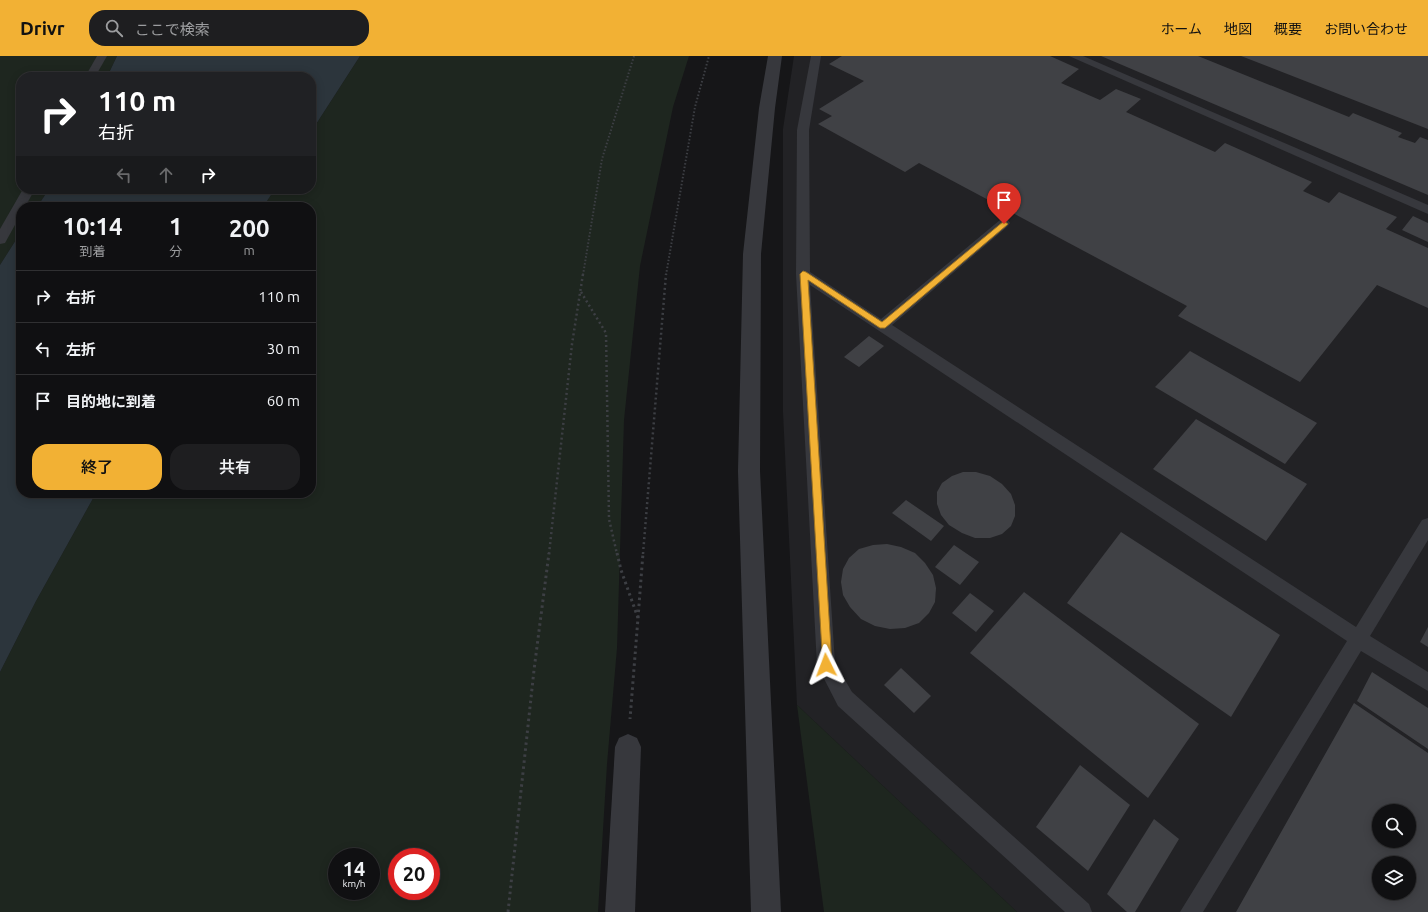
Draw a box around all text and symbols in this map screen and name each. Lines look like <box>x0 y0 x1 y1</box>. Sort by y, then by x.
search box <box>89 10 369 46</box>
text: Drivr <box>20 17 65 39</box>
icon: search <box>103 17 125 39</box>
text: ここで検索 <box>135 21 210 38</box>
text: ホーム <box>1160 21 1202 37</box>
text: 地図 <box>1224 21 1252 37</box>
text: 概要 <box>1274 21 1302 37</box>
text: お問い合わせ <box>1324 21 1408 37</box>
text: 110 m <box>98 85 176 116</box>
icon: right <box>32 88 84 140</box>
text: 右折 <box>98 122 134 142</box>
icon: left <box>113 164 135 186</box>
icon: ahead <box>155 164 177 186</box>
icon: right <box>197 164 219 186</box>
pin <box>987 183 1021 224</box>
icon: arrive <box>993 189 1015 211</box>
text: 10:14 <box>62 213 123 240</box>
text: 1 <box>169 213 182 240</box>
text: 200 <box>229 215 270 242</box>
text: m <box>244 243 255 257</box>
text: 到着 <box>79 244 105 258</box>
text: 分 <box>169 244 182 258</box>
icon: right <box>32 286 54 308</box>
text: 110 m <box>258 288 300 305</box>
text: 右折 <box>66 289 96 306</box>
icon: left <box>32 338 54 360</box>
text: 30 m <box>267 340 300 357</box>
text: 左折 <box>66 341 96 358</box>
icon: arrive <box>32 390 54 412</box>
text: 60 m <box>267 392 300 409</box>
text: 目的地に到着 <box>66 393 156 410</box>
button: 終了 <box>32 444 162 490</box>
button: 共有 <box>170 444 300 490</box>
position arrow <box>805 644 847 686</box>
map controls <box>1372 804 1416 900</box>
button: search <box>1372 804 1416 848</box>
speed limit sign: 20 <box>388 848 440 900</box>
button: layers <box>1372 856 1416 900</box>
text: 14 <box>343 857 365 880</box>
text: km/h <box>342 878 366 889</box>

